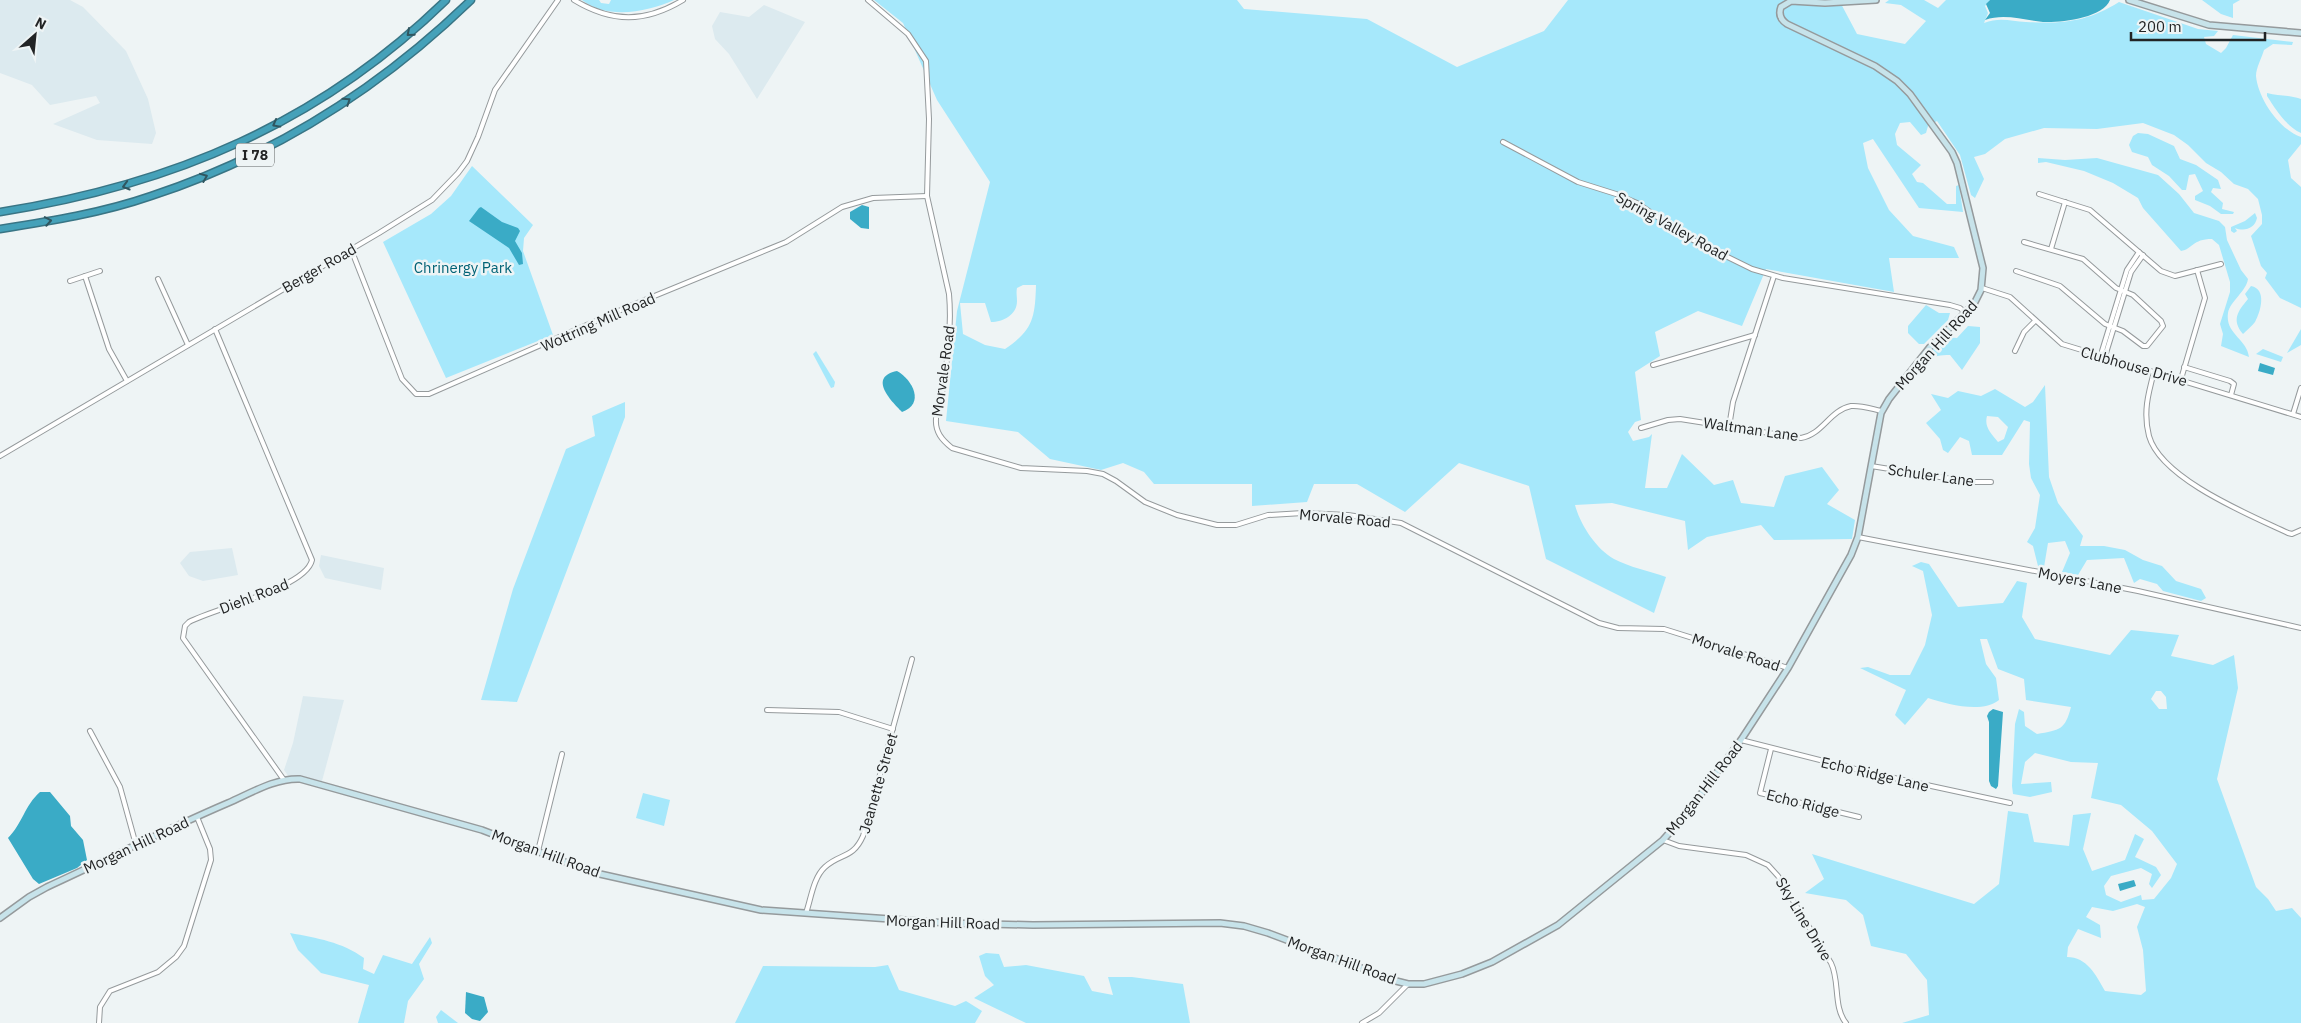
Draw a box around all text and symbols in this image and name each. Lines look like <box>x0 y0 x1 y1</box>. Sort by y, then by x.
north arrow <box>10 10 60 60</box>
scale bar <box>2131 10 2265 42</box>
text: N <box>32 13 50 34</box>
text: 200 m <box>2138 17 2182 36</box>
one-way arrow <box>407 27 416 35</box>
one-way arrow <box>342 98 351 107</box>
one-way arrow <box>272 118 281 128</box>
road number: I 78 <box>236 144 274 166</box>
one-way arrow <box>199 173 208 183</box>
one-way arrow <box>122 180 131 190</box>
street label: Spring Valley Road <box>1613 187 1731 265</box>
one-way arrow <box>44 217 52 227</box>
street label: Berger Road <box>278 239 360 297</box>
park label: Chrinergy Park <box>414 258 512 277</box>
street label: Wottring Mill Road <box>538 288 658 356</box>
street label: Morgan Hill Road <box>1891 296 1981 394</box>
street label: Morvale Road <box>927 324 959 418</box>
street label: Clubhouse Drive <box>2079 342 2189 390</box>
street label: Waltman Lane <box>1702 413 1800 445</box>
street label: Schuler Lane <box>1887 460 1975 490</box>
street label: Morvale Road <box>1298 505 1392 531</box>
street label: Moyers Lane <box>2037 563 2123 597</box>
street label: Diehl Road <box>217 574 291 618</box>
street label: Morvale Road <box>1689 629 1783 675</box>
street label: Jeanette Street <box>855 730 901 836</box>
street label: Morgan Hill Road <box>1661 737 1747 839</box>
street label: Echo Ridge Lane <box>1819 752 1931 796</box>
street label: Echo Ridge <box>1764 785 1842 821</box>
street label: Morgan Hill Road <box>80 812 192 878</box>
street label: Morgan Hill Road <box>489 825 603 881</box>
street label: Sky Line Drive <box>1772 874 1836 964</box>
street label: Morgan Hill Road <box>886 911 1000 933</box>
street label: Morgan Hill Road <box>1285 932 1399 988</box>

